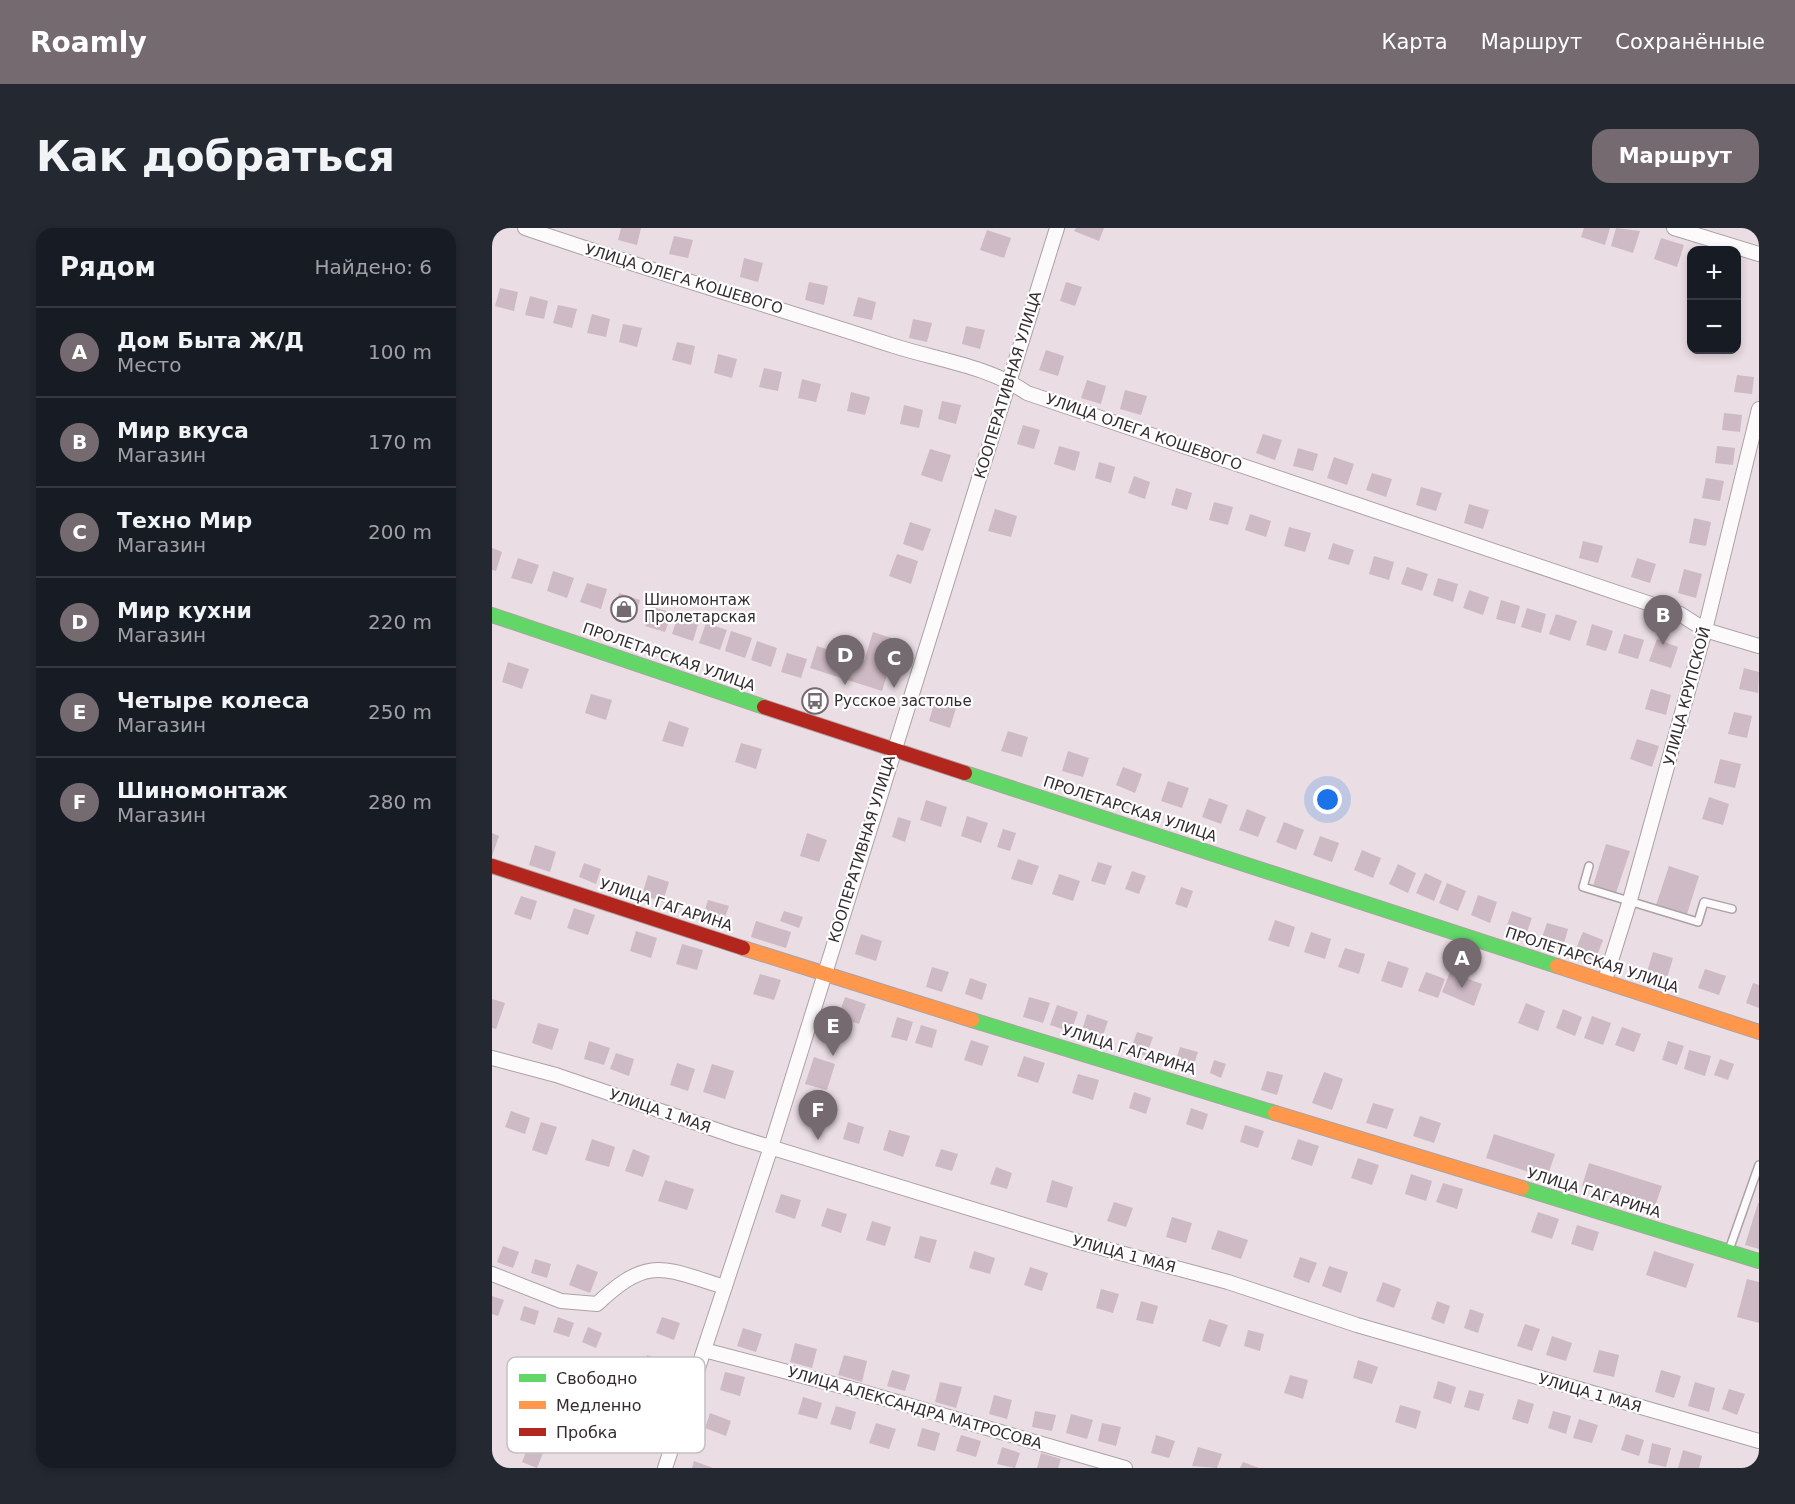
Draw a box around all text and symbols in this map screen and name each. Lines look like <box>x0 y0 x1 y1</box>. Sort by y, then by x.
text: Roamly <box>30 26 147 59</box>
text: Карта <box>1382 30 1448 54</box>
text: Маршрут <box>1481 30 1582 54</box>
text: Сохранённые <box>1615 30 1765 54</box>
button: Маршрут <box>1592 129 1759 183</box>
text: Как добраться <box>36 132 395 181</box>
street label: УЛИЦА ОЛЕГА КОШЕВОГО <box>583 240 785 318</box>
map controls <box>1687 246 1741 354</box>
button: + <box>1687 246 1741 300</box>
text: Рядом <box>60 252 156 282</box>
text: Найдено: 6 <box>314 255 432 279</box>
street label: КООПЕРАТИВНАЯ УЛИЦА <box>971 288 1045 481</box>
button: − <box>1687 300 1741 354</box>
text: Дом Быта Ж/Д <box>117 328 304 353</box>
text: A <box>72 340 87 364</box>
text: 100 m <box>368 340 432 364</box>
text: Место <box>117 353 181 377</box>
street label: УЛИЦА ОЛЕГА КОШЕВОГО <box>1044 390 1244 474</box>
text: Мир вкуса <box>117 418 249 443</box>
text: B <box>72 430 87 454</box>
text: 170 m <box>368 430 432 454</box>
text: Магазин <box>117 443 206 467</box>
text: Техно Мир <box>117 508 252 533</box>
text: C <box>72 520 87 544</box>
text: 200 m <box>368 520 432 544</box>
text: Магазин <box>117 533 206 557</box>
place label: Шиномонтаж Пролетарская <box>644 591 756 626</box>
shop icon: Шиномонтаж Пролетарская <box>609 594 639 624</box>
pin: B <box>1644 596 1682 645</box>
text: Мир кухни <box>117 598 252 623</box>
text: D <box>71 610 88 634</box>
text: 220 m <box>368 610 432 634</box>
street label: ПРОЛЕТАРСКАЯ УЛИЦА <box>580 619 758 695</box>
text: Магазин <box>117 623 206 647</box>
street label: УЛИЦА КРУПСКОЙ <box>1659 625 1714 767</box>
pin: D <box>826 636 864 685</box>
pin: C <box>874 638 914 688</box>
bus stop icon: Русское застолье <box>800 686 830 716</box>
text: Четыре колеса <box>117 688 310 713</box>
place label: Русское застолье <box>834 692 972 710</box>
text: E <box>73 700 86 724</box>
text: 250 m <box>368 700 432 724</box>
text: Магазин <box>117 713 206 737</box>
street label: КООПЕРАТИВНАЯ УЛИЦА <box>825 752 899 945</box>
street label: ПРОЛЕТАРСКАЯ УЛИЦА <box>1041 772 1220 846</box>
text: Шиномонтаж <box>117 778 288 803</box>
your location <box>1313 785 1342 814</box>
text: F <box>73 790 86 814</box>
text: 280 m <box>368 790 432 814</box>
text: Магазин <box>117 803 206 827</box>
street label: УЛИЦА ГАГАРИНА <box>597 875 736 935</box>
street label: ПРОЛЕТАРСКАЯ УЛИЦА <box>1503 923 1682 997</box>
pin: A <box>1442 938 1482 988</box>
pin: E <box>814 1006 852 1056</box>
street label: УЛИЦА ГАГАРИНА <box>1060 1021 1199 1079</box>
street label: УЛИЦА 1 МАЯ <box>607 1085 713 1137</box>
pin: F <box>798 1090 838 1140</box>
street label: УЛИЦА ГАГАРИНА <box>1525 1164 1664 1222</box>
street label: УЛИЦА 1 МАЯ <box>1070 1232 1178 1276</box>
legend <box>507 1357 705 1453</box>
street label: УЛИЦА АЛЕКСАНДРА МАТРОСОВА <box>786 1363 1045 1453</box>
text: Свободно <box>556 1369 637 1388</box>
street label: УЛИЦА 1 МАЯ <box>1536 1370 1644 1416</box>
text: Медленно <box>556 1396 642 1415</box>
text: Пробка <box>556 1423 617 1442</box>

